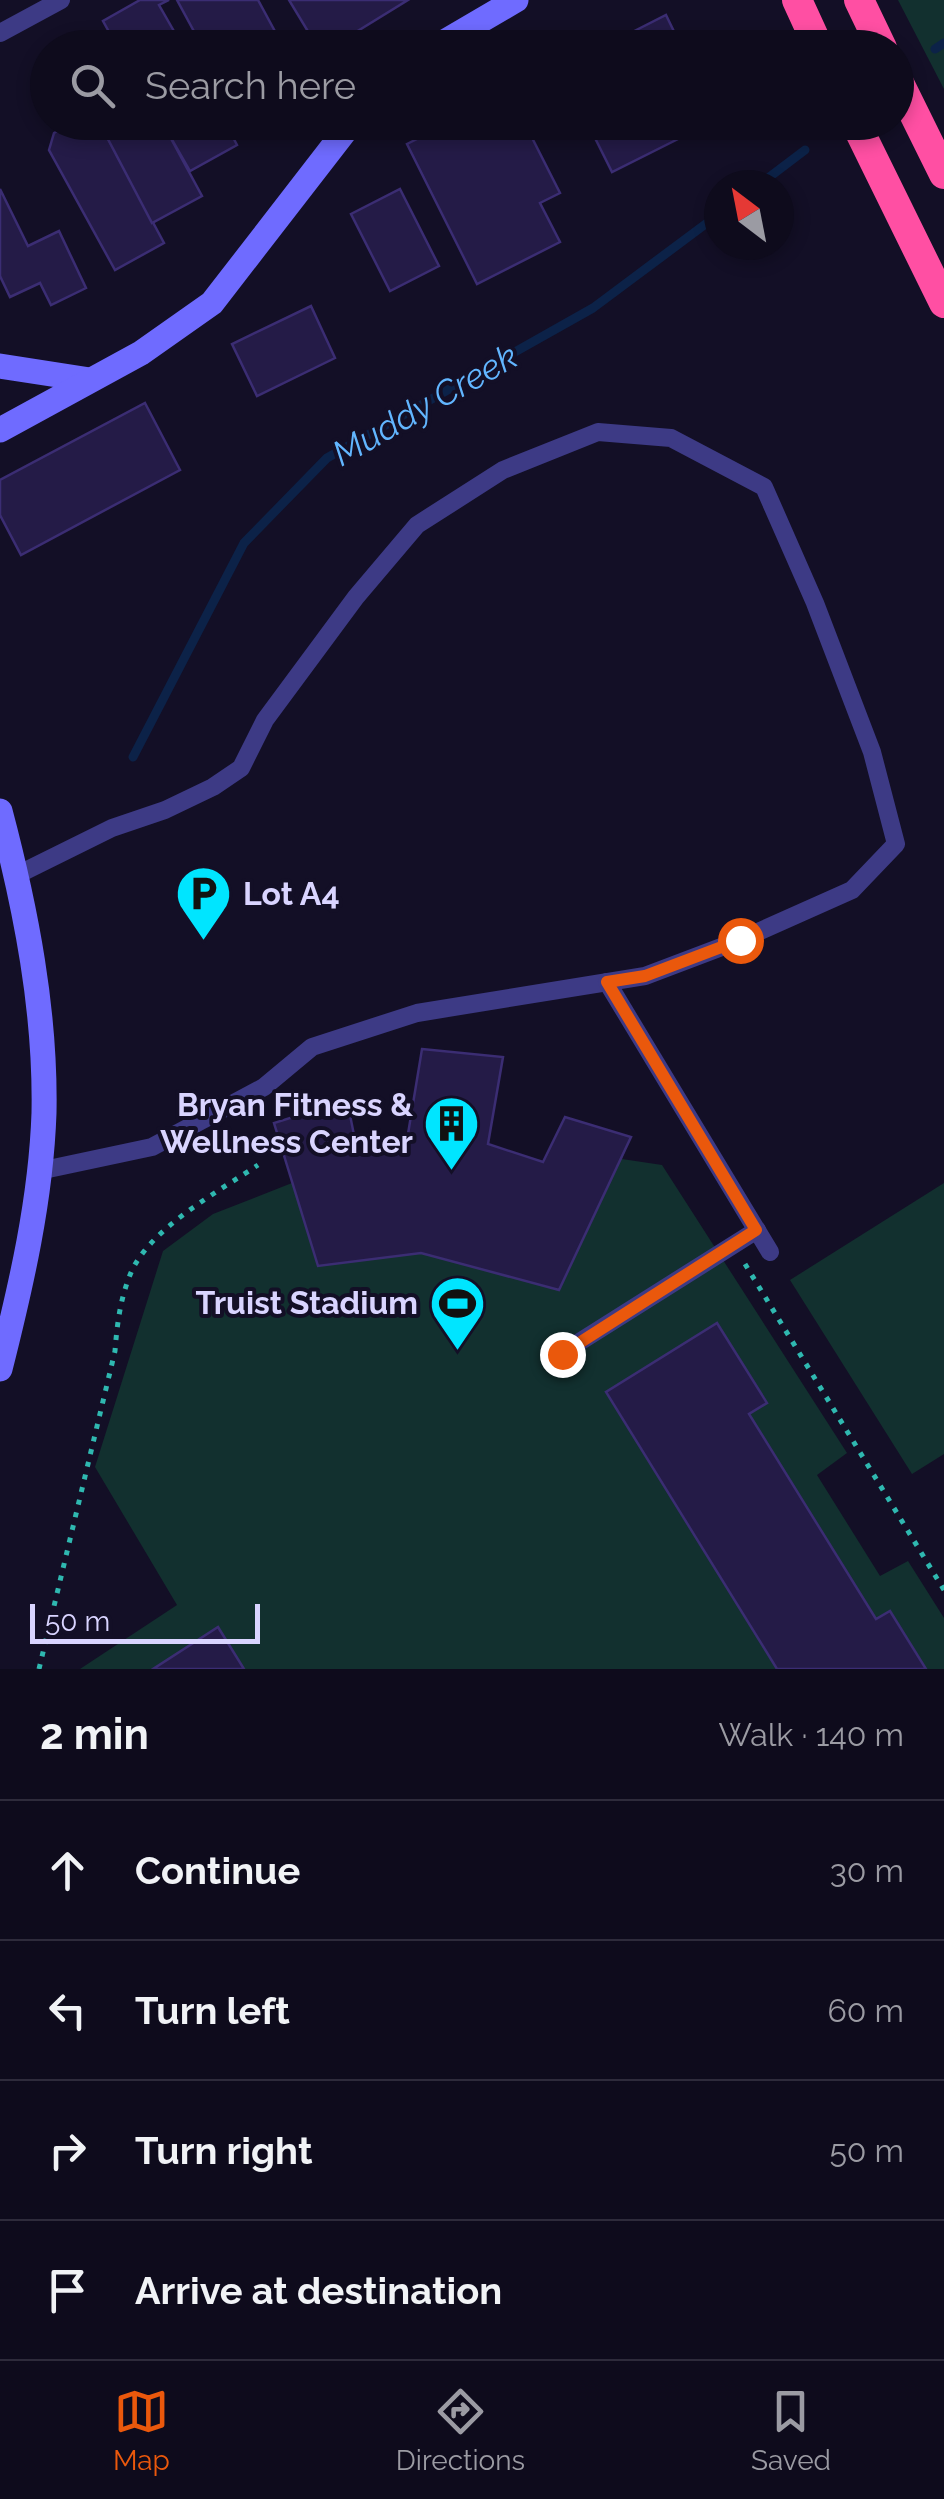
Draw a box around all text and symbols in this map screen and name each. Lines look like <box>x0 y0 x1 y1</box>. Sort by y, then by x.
search box <box>30 30 914 140</box>
icon: search <box>65 58 120 113</box>
text: Search here <box>145 63 356 108</box>
north arrow <box>704 170 794 260</box>
water label: Muddy Creek <box>325 335 525 474</box>
parking icon: Lot A4 <box>174 864 234 943</box>
place label: Lot A4 <box>243 875 340 912</box>
route start <box>718 918 764 964</box>
place label: Bryan Fitness & Wellness Center <box>160 1086 413 1160</box>
building icon: Bryan Fitness & Wellness Center <box>422 1093 482 1172</box>
sports icon: Truist Stadium <box>427 1273 487 1352</box>
place label: Truist Stadium <box>196 1284 418 1321</box>
route end <box>540 1332 586 1378</box>
scale bar <box>30 1599 260 1644</box>
text: 50 m <box>45 1605 110 1638</box>
text: 2 min <box>40 1710 149 1759</box>
text: Walk · 140 m <box>718 1716 904 1753</box>
icon: ahead <box>40 1843 95 1898</box>
text: Continue <box>135 1848 300 1893</box>
text: 30 m <box>830 1852 904 1889</box>
icon: left <box>40 1983 95 2038</box>
text: Turn left <box>135 1988 290 2033</box>
text: 60 m <box>828 1992 904 2029</box>
icon: right <box>40 2123 95 2178</box>
text: Turn right <box>135 2128 312 2173</box>
text: 50 m <box>829 2132 904 2169</box>
icon: arrive <box>40 2263 95 2318</box>
text: Arrive at destination <box>135 2268 502 2313</box>
tab: Map <box>113 2384 170 2477</box>
tab: Directions <box>396 2384 525 2477</box>
tab: Saved <box>751 2384 831 2477</box>

